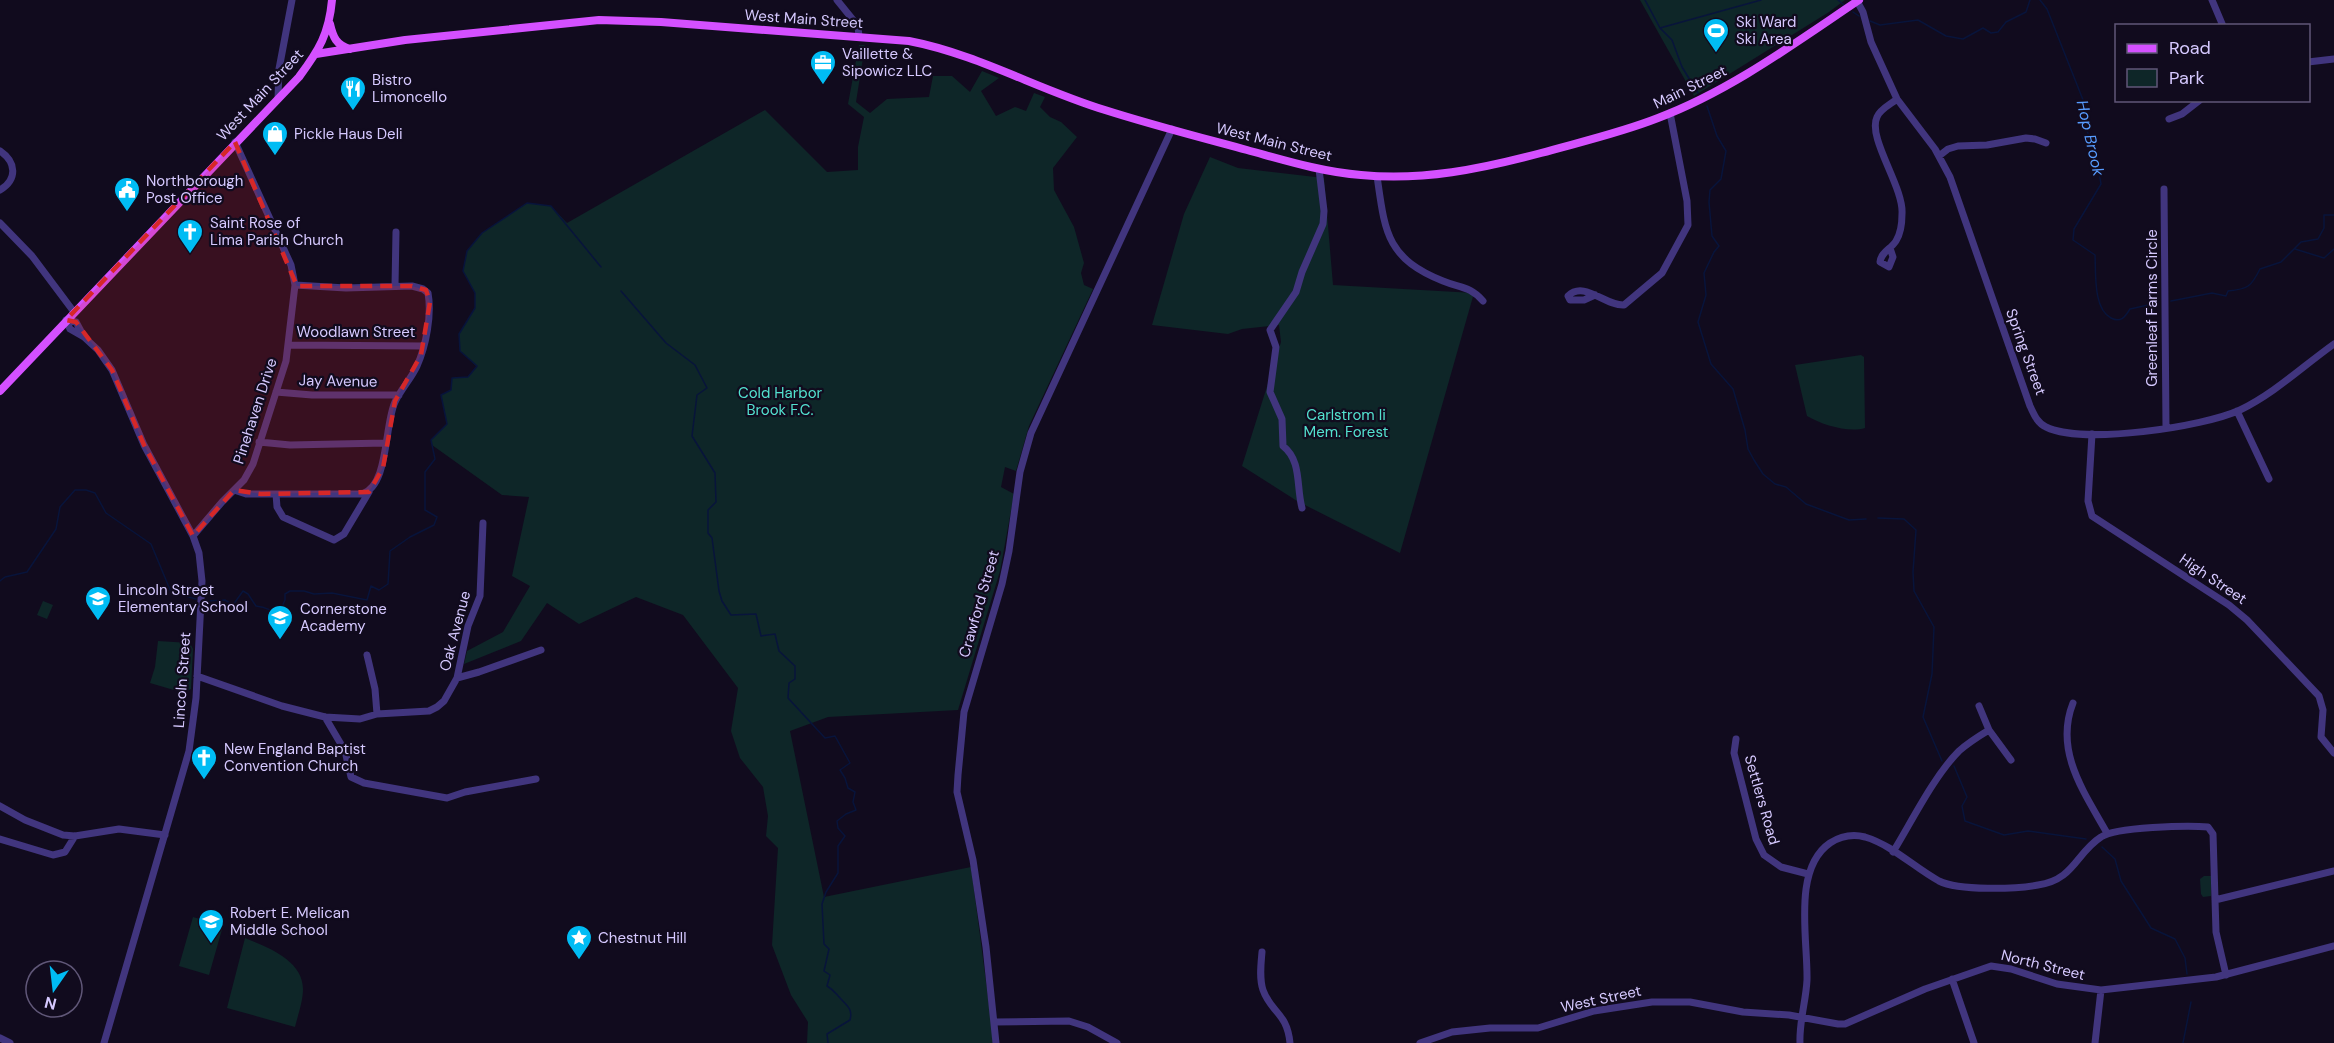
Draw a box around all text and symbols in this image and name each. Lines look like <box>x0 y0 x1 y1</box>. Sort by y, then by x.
street label: West Main Street <box>744 5 864 33</box>
place label: Ski Ward Ski Area <box>1736 12 1796 49</box>
sports icon: Ski Ward Ski Area <box>1701 16 1731 54</box>
legend <box>2115 24 2310 102</box>
text: Road <box>2169 36 2211 60</box>
place label: Vaillette & Sipowicz LLC <box>842 44 933 81</box>
street label: West Main Street <box>212 45 308 145</box>
office icon: Vaillette & Sipowicz LLC <box>808 48 838 86</box>
street label: Main Street <box>1650 61 1730 113</box>
text: Park <box>2169 66 2205 90</box>
place label: Bistro Limoncello <box>372 70 447 107</box>
restaurant icon: Bistro Limoncello <box>338 74 368 112</box>
water label: Hop Brook <box>2072 98 2110 179</box>
street label: West Main Street <box>1214 118 1334 166</box>
shop icon: Pickle Haus Deli <box>260 119 290 157</box>
place label: Pickle Haus Deli <box>294 124 403 144</box>
place label: Northborough Post Office <box>146 171 243 208</box>
public building icon: Northborough Post Office <box>112 175 142 213</box>
place label: Saint Rose of Lima Parish Church <box>210 213 343 250</box>
church icon: Saint Rose of Lima Parish Church <box>175 217 205 255</box>
street label: Greenleaf Farms Circle <box>2142 229 2162 387</box>
street label: Spring Street <box>2001 306 2051 398</box>
street label: Woodlawn Street <box>297 322 416 342</box>
street label: Pinehaven Drive <box>228 356 282 466</box>
street label: Jay Avenue <box>298 370 378 392</box>
park label: Cold Harbor Brook F.C. <box>738 383 823 420</box>
park label: Carlstrom Ii Mem. Forest <box>1304 405 1389 442</box>
street label: Crawford Street <box>954 548 1004 660</box>
street label: High Street <box>2175 549 2251 609</box>
place label: Lincoln Street Elementary School <box>118 580 248 617</box>
school or university icon: Lincoln Street Elementary School <box>83 584 113 622</box>
street label: Oak Avenue <box>435 589 475 673</box>
place label: Cornerstone Academy <box>300 599 387 636</box>
school or university icon: Cornerstone Academy <box>265 603 295 641</box>
street label: Lincoln Street <box>169 631 195 729</box>
place label: New England Baptist Convention Church <box>224 739 366 776</box>
church icon: New England Baptist Convention Church <box>189 743 219 781</box>
street label: Settlers Road <box>1740 753 1784 847</box>
place label: Robert E. Melican Middle School <box>230 903 350 940</box>
school or university icon: Robert E. Melican Middle School <box>196 907 226 945</box>
place icon: Chestnut Hill <box>564 923 594 961</box>
place label: Chestnut Hill <box>598 928 687 948</box>
street label: North Street <box>1999 945 2087 985</box>
north arrow <box>24 959 84 1019</box>
street label: West Street <box>1559 981 1643 1017</box>
text: N <box>42 991 59 1015</box>

